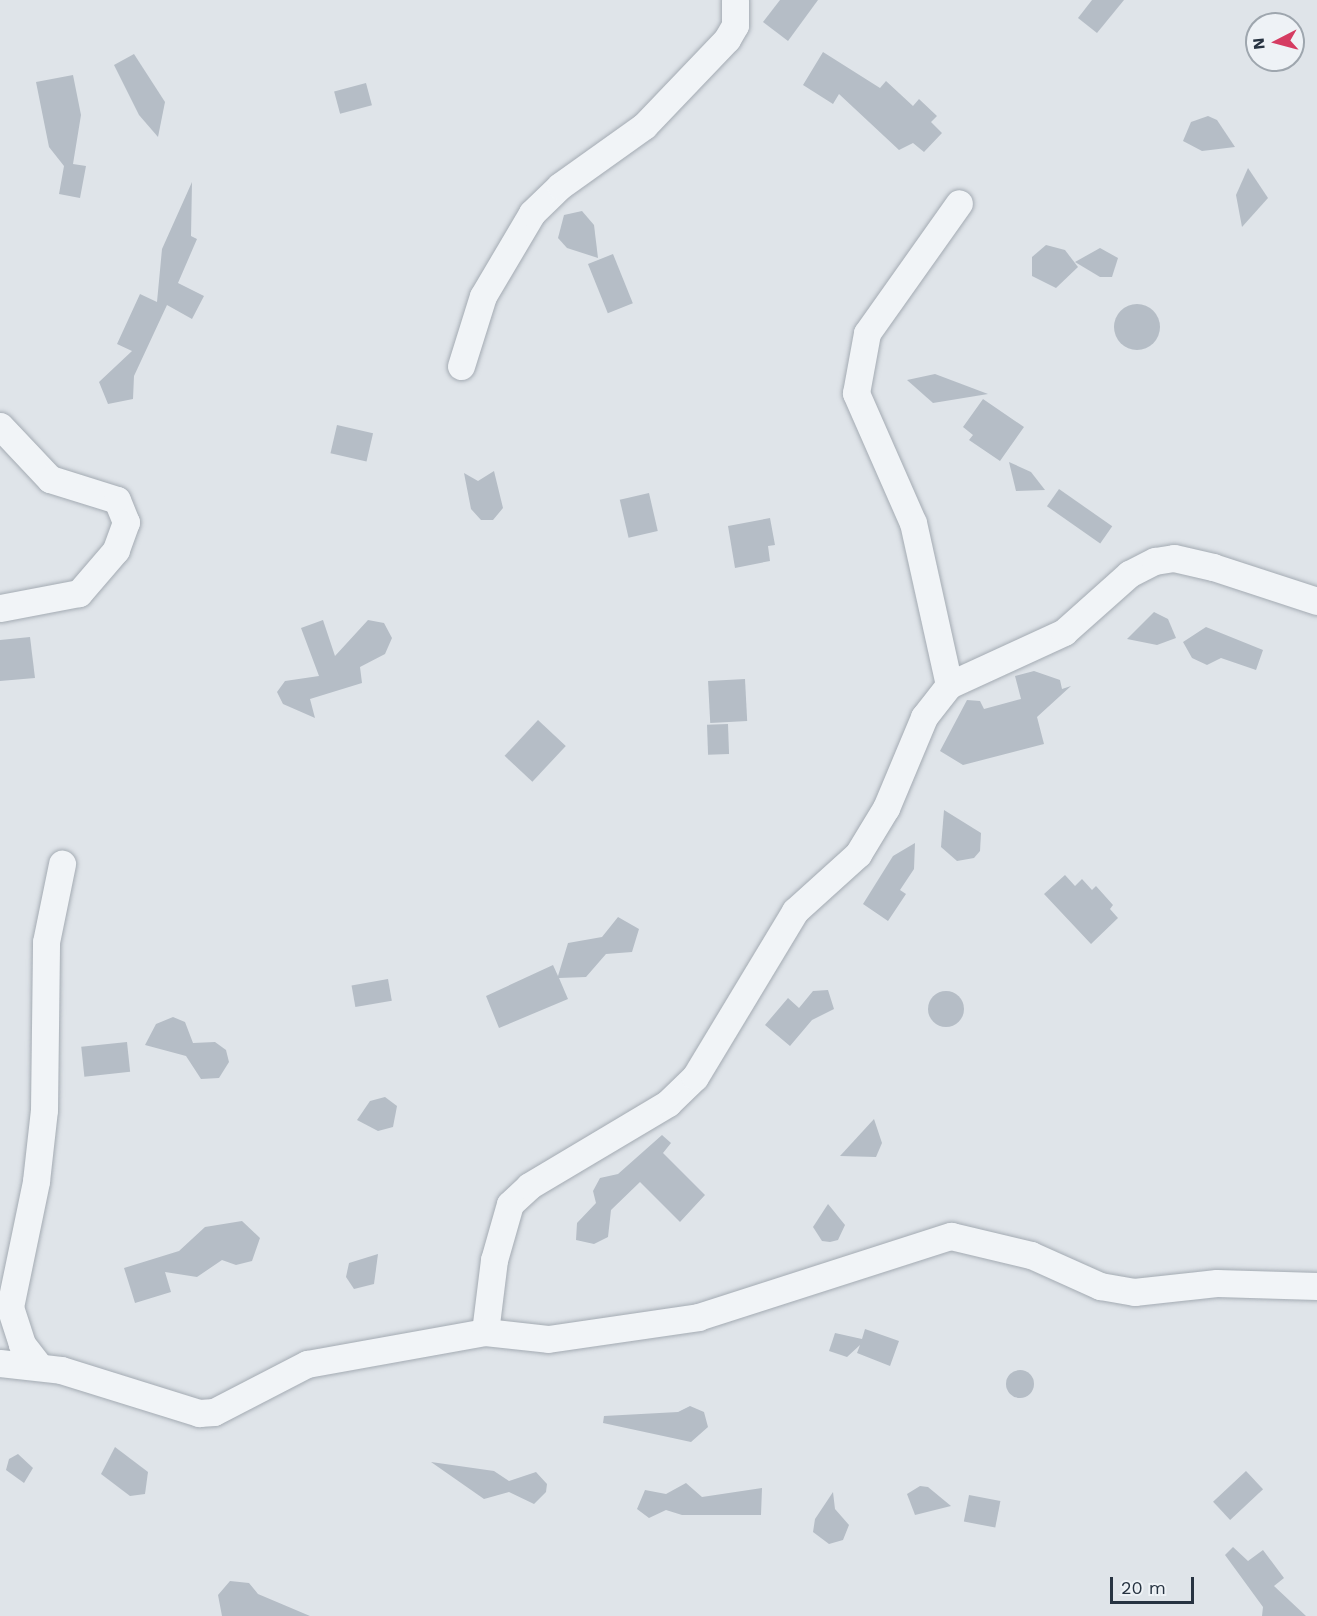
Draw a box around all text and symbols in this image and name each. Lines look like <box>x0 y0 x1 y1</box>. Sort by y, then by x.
north arrow <box>1245 12 1305 72</box>
text: N <box>1249 37 1269 51</box>
scale bar <box>1113 1565 1197 1603</box>
text: 20 m <box>1121 1577 1166 1598</box>

